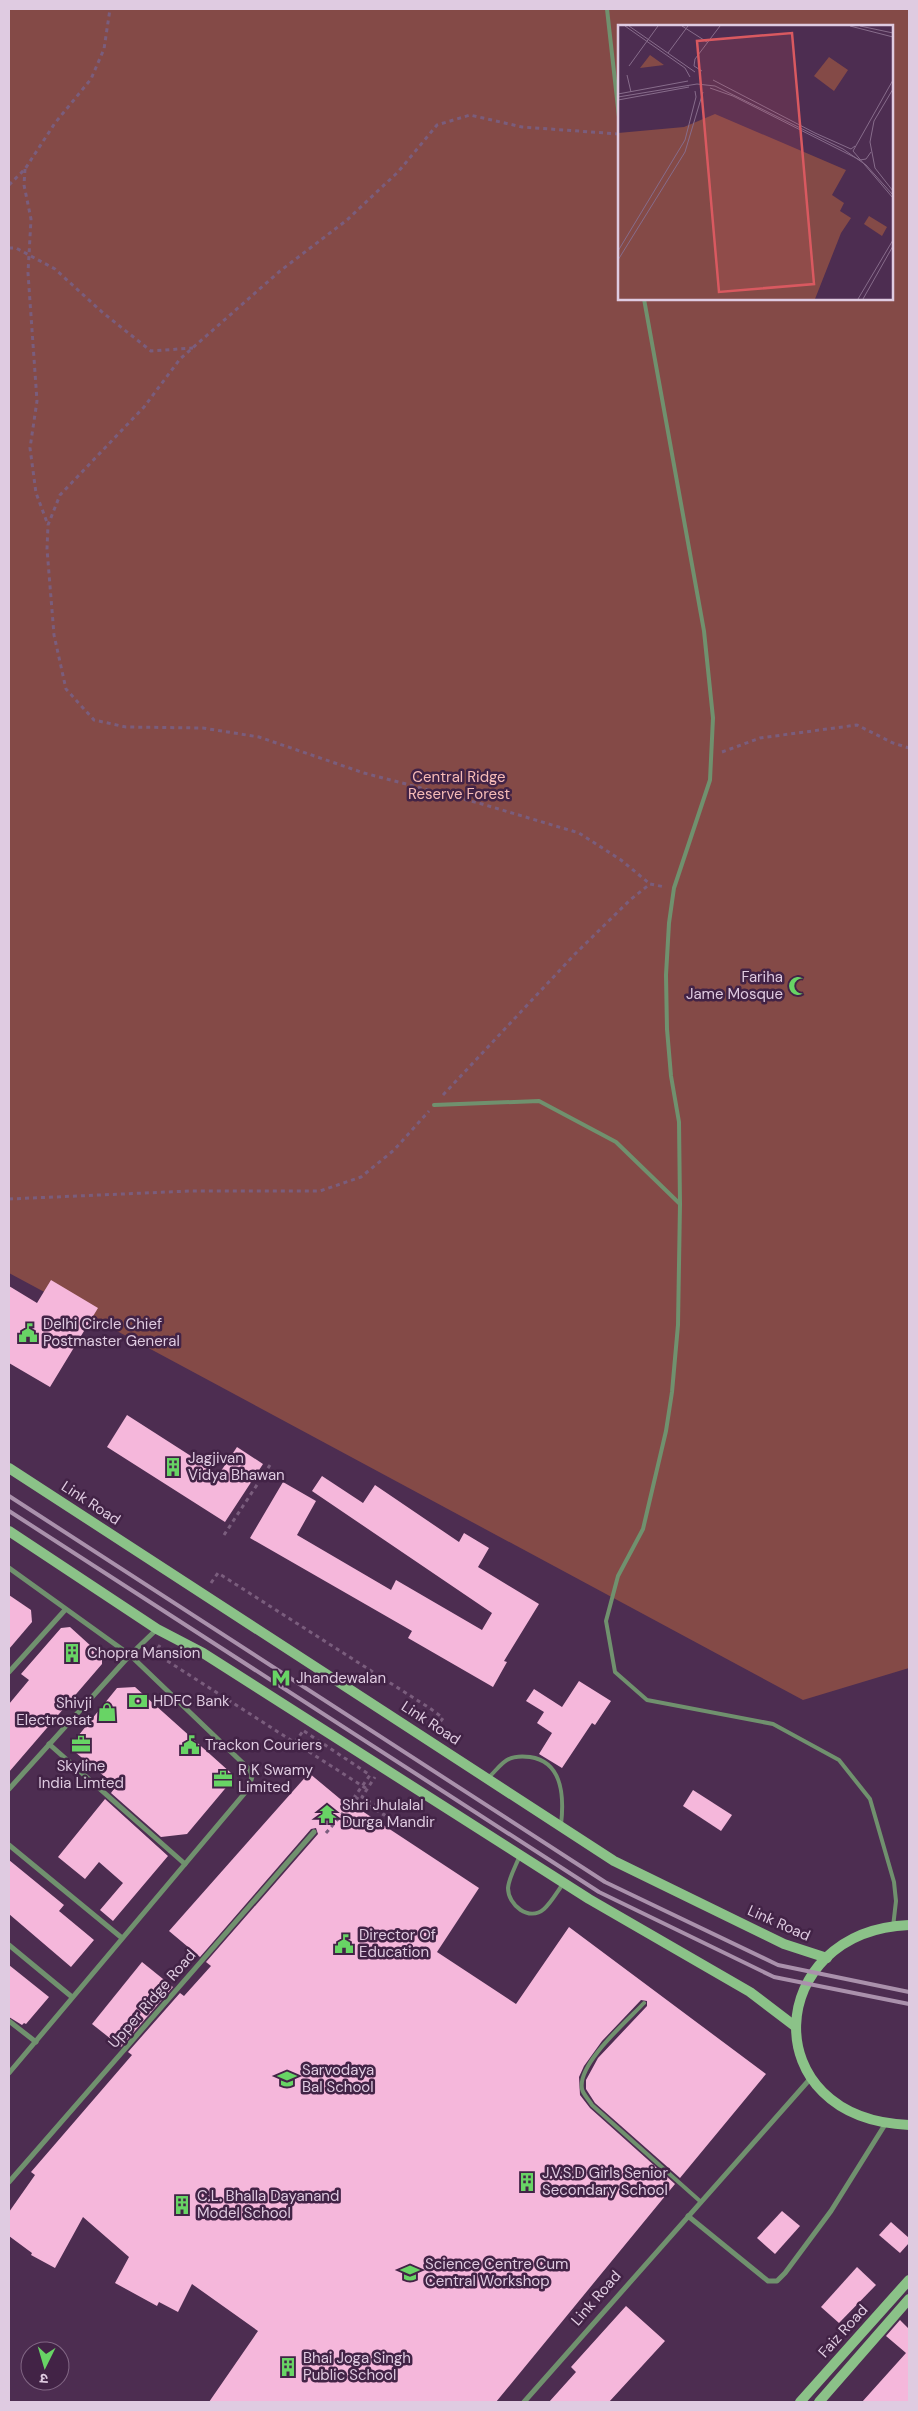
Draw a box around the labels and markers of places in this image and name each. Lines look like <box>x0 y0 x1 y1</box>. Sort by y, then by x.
place label: Fariha Jame Mosque <box>686 967 783 1004</box>
mosque icon: Fariha Jame Mosque <box>787 975 809 997</box>
place label: Delhi Circle Chief Postmaster General <box>43 1314 180 1351</box>
public building icon: Delhi Circle Chief Postmaster General <box>17 1322 39 1344</box>
place label: Jagjivan Vidya Bhawan <box>188 1448 285 1485</box>
building icon: Jagjivan Vidya Bhawan <box>162 1456 184 1478</box>
building icon: Chopra Mansion <box>61 1642 83 1664</box>
place label: Chopra Mansion <box>87 1643 200 1663</box>
metro station icon: Jhandewalan <box>270 1667 292 1689</box>
place label: Jhandewalan <box>296 1668 386 1688</box>
bank icon: HDFC Bank <box>127 1690 149 1712</box>
place label: HDFC Bank <box>153 1691 230 1711</box>
place label: Shivji Electrostat <box>16 1693 92 1730</box>
shop icon: Shivji Electrostat <box>96 1701 118 1723</box>
office icon: Skyline India Limted <box>70 1733 92 1755</box>
public building icon: Trackon Couriers <box>179 1734 201 1756</box>
place label: Trackon Couriers <box>205 1735 322 1755</box>
place label: Skyline India Limted <box>38 1756 124 1793</box>
place label: R K Swamy Limited <box>238 1760 314 1797</box>
office icon: R K Swamy Limited <box>212 1768 234 1790</box>
place label: Shri Jhulalal Durga Mandir <box>342 1795 435 1832</box>
temple icon: Shri Jhulalal Durga Mandir <box>316 1803 338 1825</box>
place label: Director Of Education <box>359 1925 436 1962</box>
public building icon: Director Of Education <box>333 1933 355 1955</box>
place label: Sarvodaya Bal School <box>302 2060 374 2097</box>
school or university icon: Sarvodaya Bal School <box>276 2068 298 2090</box>
place label: J.V.S.D Girls Senior Secondary School <box>542 2163 668 2200</box>
building icon: J.V.S.D Girls Senior Secondary School <box>516 2171 538 2193</box>
place label: C.L. Bhalla Dayanand Model School <box>197 2186 339 2223</box>
building icon: C.L. Bhalla Dayanand Model School <box>171 2194 193 2216</box>
place label: Science Centre Cum Central Workshop <box>425 2254 568 2291</box>
school or university icon: Science Centre Cum Central Workshop <box>399 2262 421 2284</box>
place label: Bhai Joga Singh Public School <box>303 2348 411 2385</box>
building icon: Bhai Joga Singh Public School <box>277 2356 299 2378</box>

